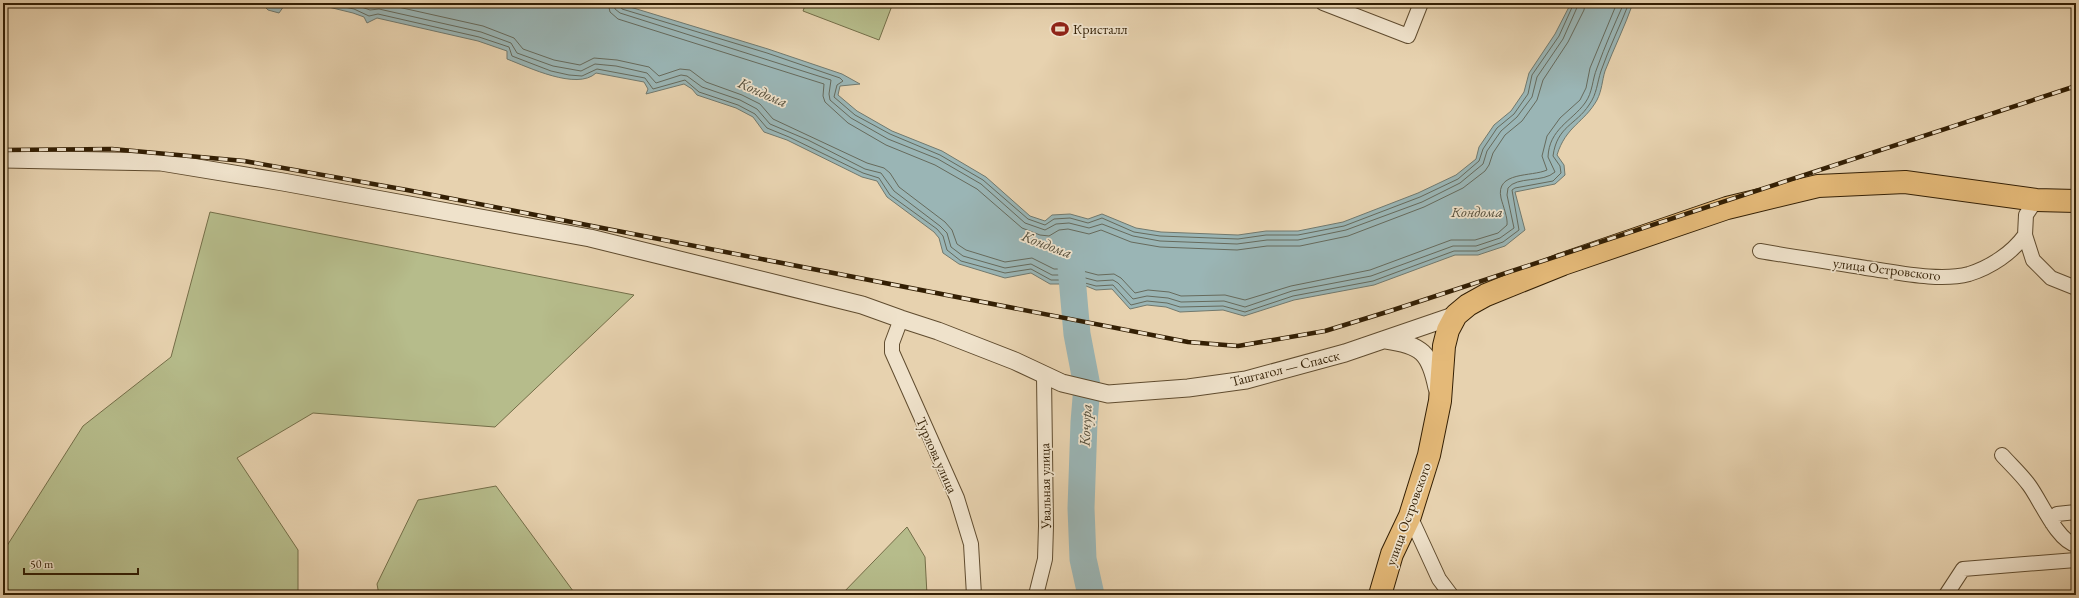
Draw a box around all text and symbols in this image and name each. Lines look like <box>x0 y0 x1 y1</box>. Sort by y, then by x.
sports icon: Кристалл <box>1050 19 1070 39</box>
place label: Кристалл <box>1073 20 1128 38</box>
water label: Кондома <box>735 72 791 111</box>
water label: Кондома <box>1450 202 1503 221</box>
water label: Кондома <box>1018 225 1075 262</box>
street label: улица Островского <box>1832 253 1942 285</box>
street label: Таштагол — Спасск <box>1229 346 1342 390</box>
water label: Кочура <box>1074 403 1096 448</box>
street label: Турлова улица <box>912 414 962 496</box>
street label: Увальная улица <box>1035 442 1055 530</box>
street label: улица Островского <box>1381 460 1435 568</box>
scale bar <box>24 550 138 576</box>
text: 50 m <box>30 556 54 572</box>

